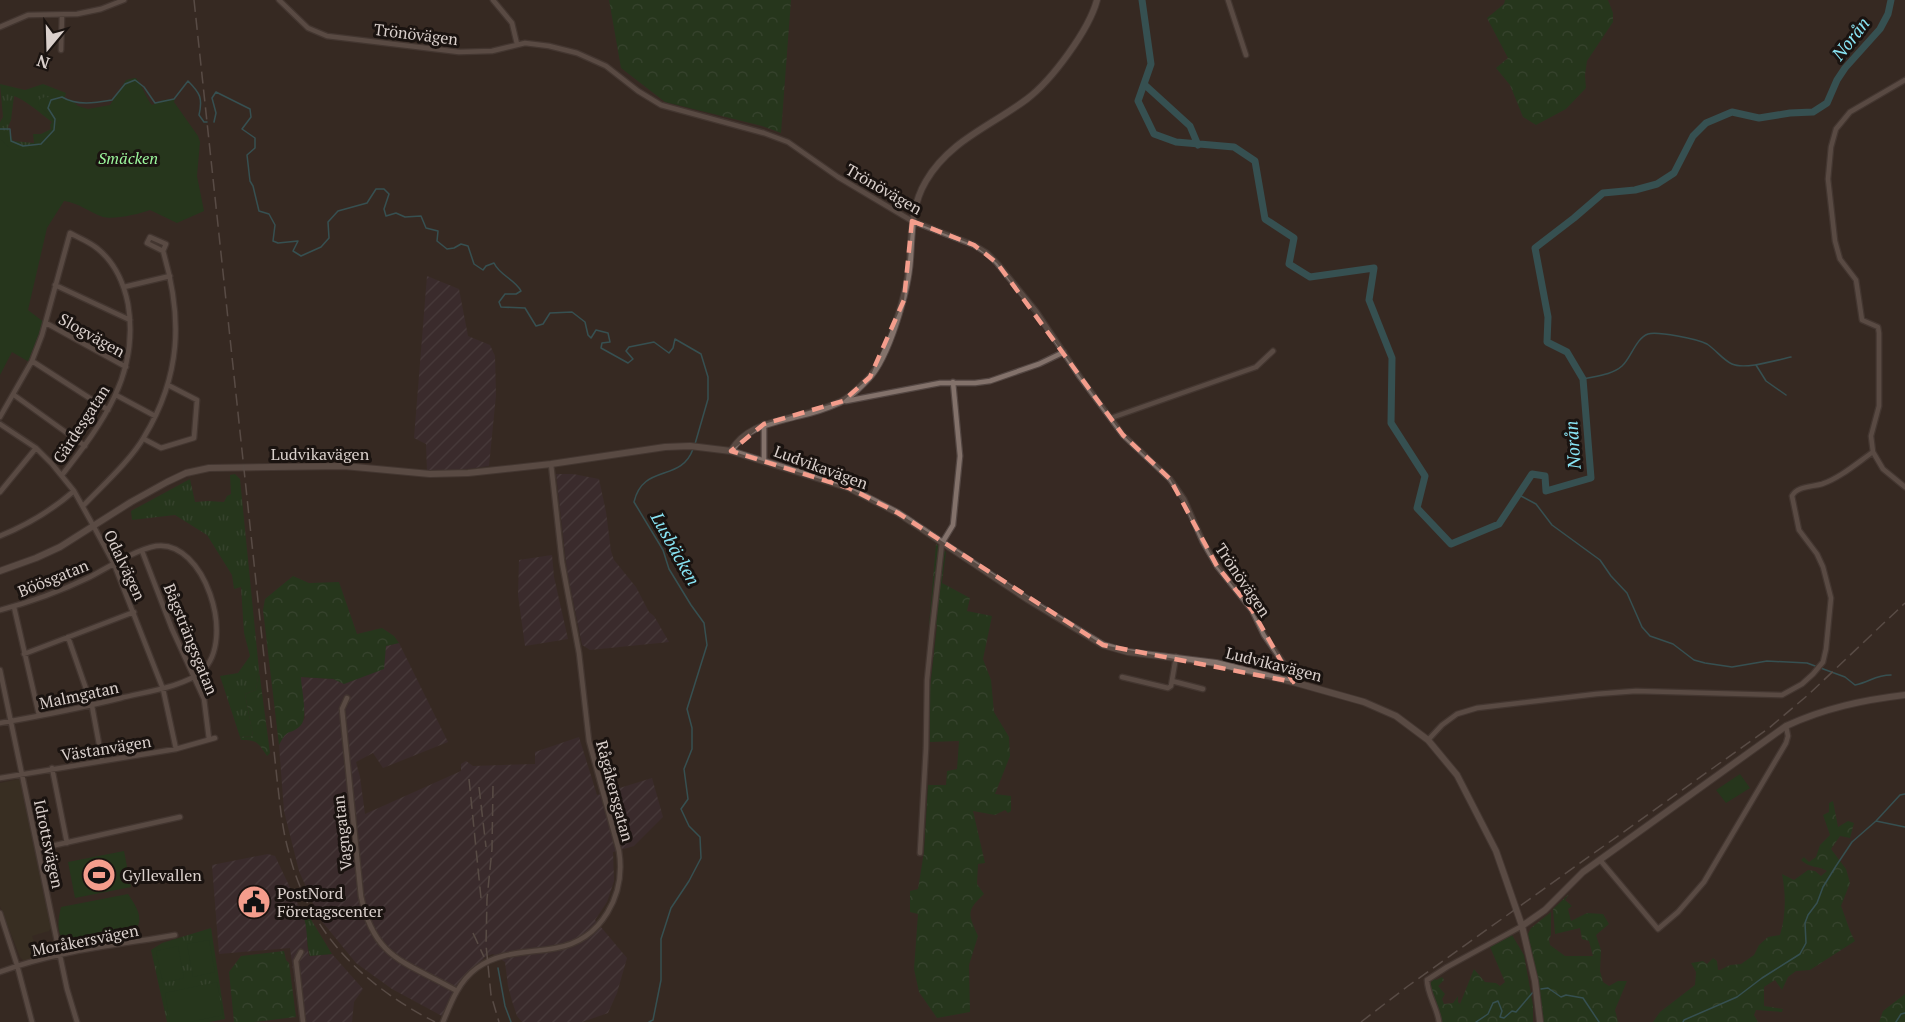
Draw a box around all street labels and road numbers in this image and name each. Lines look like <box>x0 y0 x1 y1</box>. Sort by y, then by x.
street label: Trönövägen <box>373 18 460 50</box>
street label: Trönövägen <box>842 158 927 220</box>
street label: Slogvägen <box>55 308 130 363</box>
street label: Gärdesgatan <box>48 380 115 467</box>
street label: Ludvikavägen <box>771 440 871 494</box>
street label: Ludvikavägen <box>271 443 370 465</box>
street label: Odalvägen <box>99 526 151 604</box>
street label: Trönövägen <box>1210 539 1276 622</box>
street label: Böösgatan <box>14 554 92 602</box>
street label: Bågsträngsgatan <box>159 580 224 698</box>
street label: Ludvikavägen <box>1224 641 1325 687</box>
street label: Malmgatan <box>37 676 121 714</box>
street label: Västanvägen <box>59 730 153 766</box>
street label: Rågåkersgatan <box>591 738 639 845</box>
street label: Vagngatan <box>327 794 357 872</box>
street label: Idrottsvägen <box>29 798 69 891</box>
street label: Moråkersvägen <box>30 919 141 961</box>

